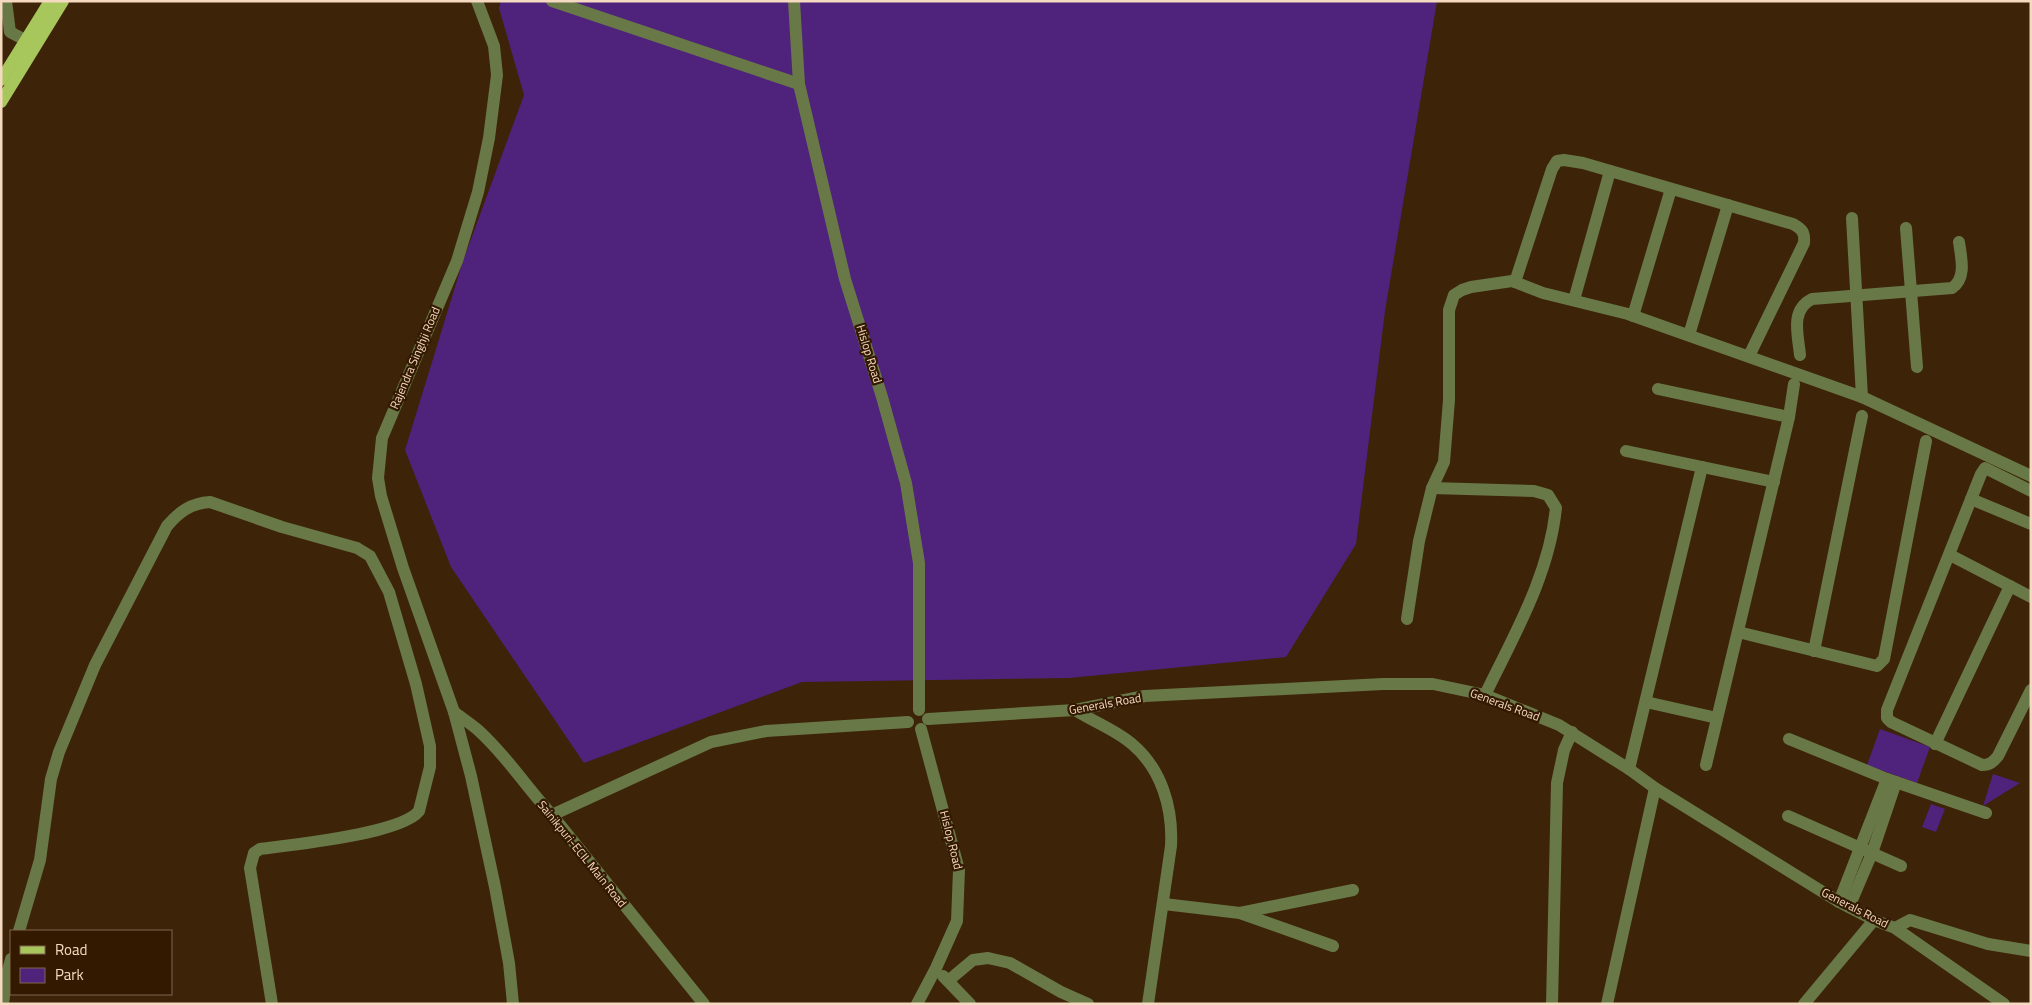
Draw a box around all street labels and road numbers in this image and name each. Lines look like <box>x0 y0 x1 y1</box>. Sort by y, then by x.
street label: Rajendra Singhji Road <box>384 304 445 412</box>
street label: Hislop Road <box>852 322 887 385</box>
street label: Generals Road <box>1468 683 1543 726</box>
street label: Generals Road <box>1067 688 1143 719</box>
street label: Sainikpuri-ECIL Main Road <box>533 796 632 911</box>
street label: Hislop Road <box>935 808 968 871</box>
street label: Generals Road <box>1818 882 1892 933</box>

